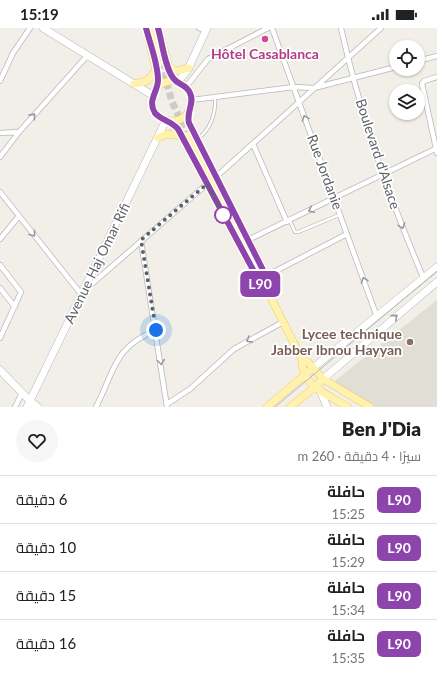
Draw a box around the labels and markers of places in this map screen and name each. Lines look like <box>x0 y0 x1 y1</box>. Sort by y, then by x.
marker: Hôtel Casablanca <box>260 34 270 44</box>
place label: Hôtel Casablanca <box>211 45 319 62</box>
unlabelled marker <box>214 206 232 224</box>
place label: Lycee technique Jabber Ibnou Hayyan <box>271 325 403 358</box>
marker: Lycee technique Jabber Ibnou Hayyan <box>405 337 415 347</box>

